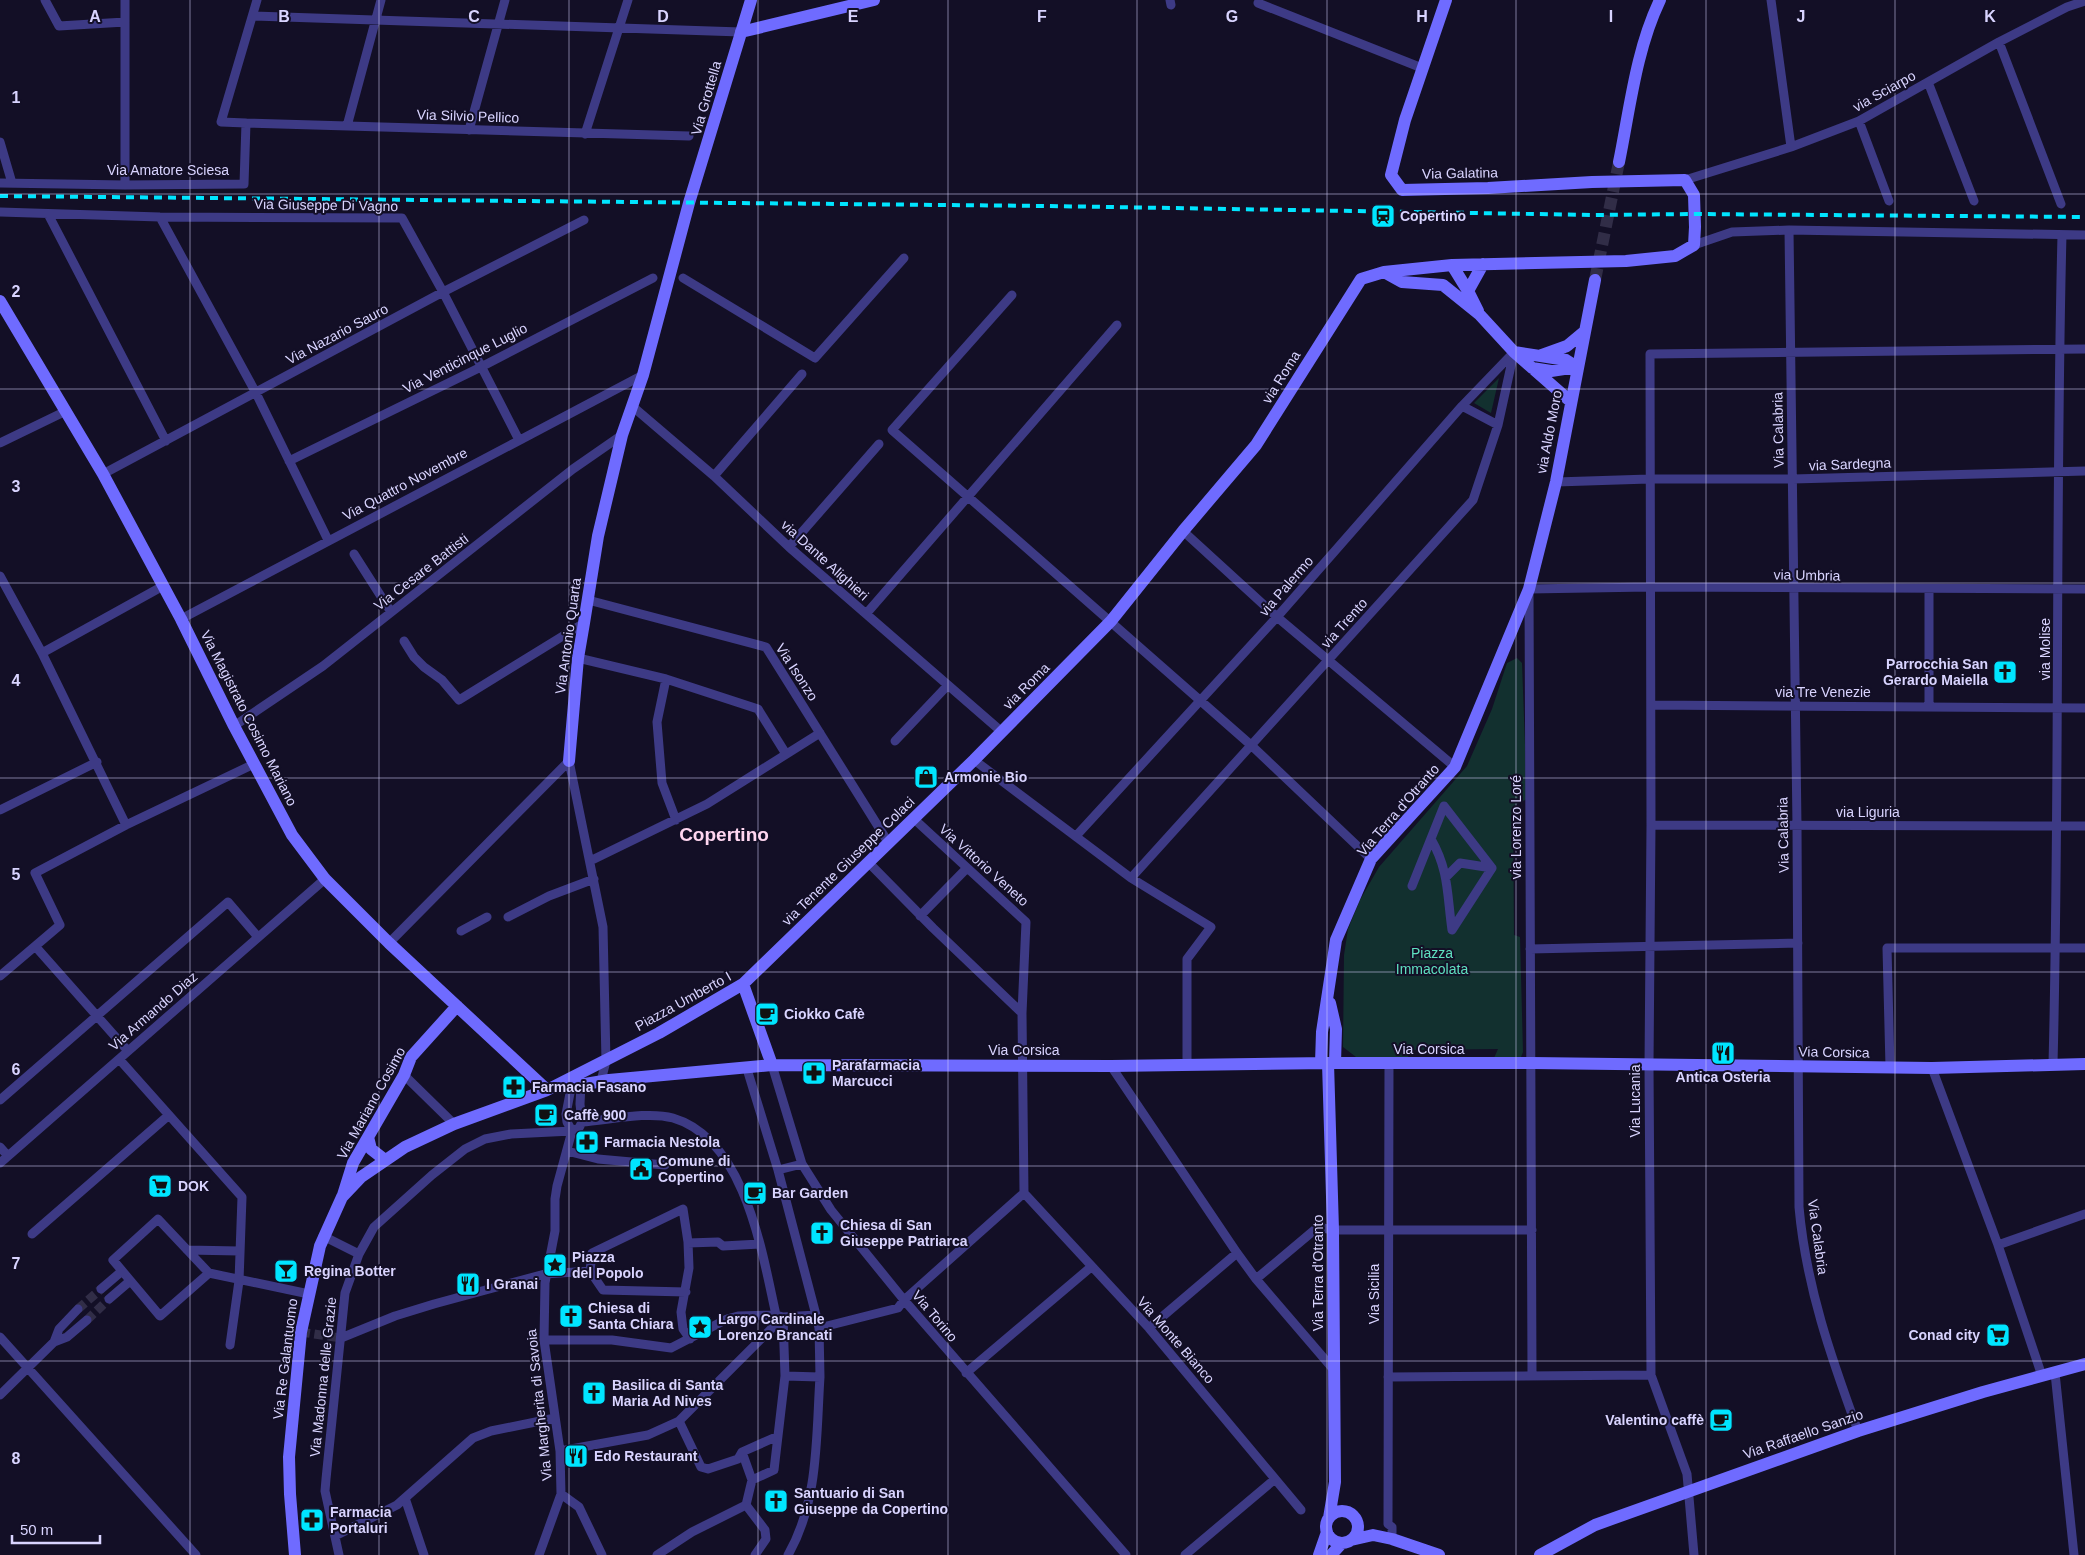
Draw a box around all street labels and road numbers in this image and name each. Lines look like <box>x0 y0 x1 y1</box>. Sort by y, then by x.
street label: Via Grottella <box>688 59 724 137</box>
street label: via Sciarpo <box>1850 67 1918 115</box>
street label: Via Silvio Pellico <box>417 106 520 126</box>
street label: Via Amatore Sciesa <box>107 162 229 178</box>
street label: Via Galatina <box>1422 164 1498 182</box>
street label: Via Giuseppe Di Vagno <box>254 196 398 214</box>
street label: Via Nazario Sauro <box>283 300 391 368</box>
street label: Via Venticinque Luglio <box>400 320 530 396</box>
street label: via Roma <box>1259 348 1304 406</box>
street label: via Aldo Moro <box>1533 389 1565 475</box>
street label: Via Calabria <box>1769 392 1787 468</box>
street label: Via Quattro Novembre <box>340 444 470 524</box>
street label: via Sardegna <box>1808 455 1892 473</box>
street label: via Dante Alighieri <box>778 517 872 603</box>
street label: Via Cesare Battisti <box>371 530 471 614</box>
street label: via Palermo <box>1256 553 1316 619</box>
street label: via Umbria <box>1773 566 1841 584</box>
street label: Via Antonio Quarta <box>552 577 584 695</box>
street label: via Trento <box>1317 595 1371 651</box>
street label: via Molise <box>2037 618 2053 680</box>
street label: Via Magistrato Cosimo Mariano <box>198 627 300 809</box>
street label: Via Isonzo <box>773 640 822 704</box>
street label: via Roma <box>999 659 1053 713</box>
street label: via Tre Venezie <box>1775 684 1871 700</box>
street label: Via Terra d'Otranto <box>1354 761 1442 859</box>
street label: via Lorenzo Loré <box>1508 775 1524 879</box>
street label: via Tenente Giuseppe Colaci <box>778 793 918 929</box>
street label: Via Calabria <box>1774 797 1792 873</box>
street label: via Liguria <box>1836 804 1900 820</box>
street label: Via Vittorio Veneto <box>936 821 1032 909</box>
street label: Via Armando Diaz <box>106 968 200 1054</box>
street label: Piazza Umberto I <box>632 968 734 1034</box>
street label: Via Corsica <box>1393 1041 1465 1057</box>
street label: Via Corsica <box>988 1042 1060 1058</box>
street label: Via Corsica <box>1798 1043 1870 1061</box>
street label: Via Mariano Cosimo <box>334 1044 409 1162</box>
street label: Via Lucania <box>1627 1064 1643 1137</box>
street label: Via Calabria <box>1805 1198 1831 1276</box>
street label: Via Terra d'Otranto <box>1310 1215 1326 1331</box>
street label: Via Sicilia <box>1366 1264 1382 1324</box>
street label: Via Torino <box>909 1287 961 1345</box>
street label: Via Monte Bianco <box>1134 1293 1218 1387</box>
street label: Via Madonna delle Grazie <box>307 1296 339 1458</box>
street label: Via Re Galantuomo <box>270 1297 300 1420</box>
street label: Via Margherita di Savoia <box>523 1328 555 1482</box>
street label: Via Raffaello Sanzio <box>1741 1406 1865 1462</box>

